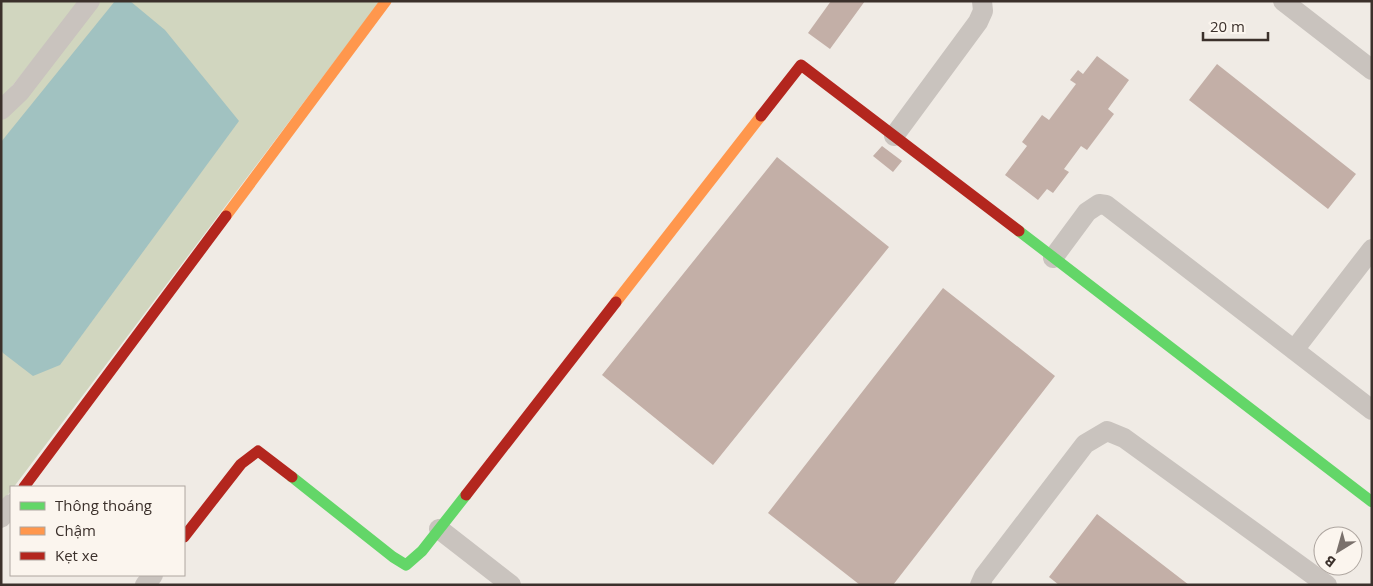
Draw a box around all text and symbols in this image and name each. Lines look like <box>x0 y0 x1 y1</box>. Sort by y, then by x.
scale bar <box>1203 10 1268 42</box>
text: 20 m <box>1210 16 1245 36</box>
legend <box>10 486 185 576</box>
text: Thông thoáng <box>55 495 152 515</box>
text: Chậm <box>55 520 96 540</box>
north arrow <box>1313 526 1363 576</box>
text: Kẹt xe <box>55 545 98 565</box>
text: B <box>1320 551 1339 572</box>

